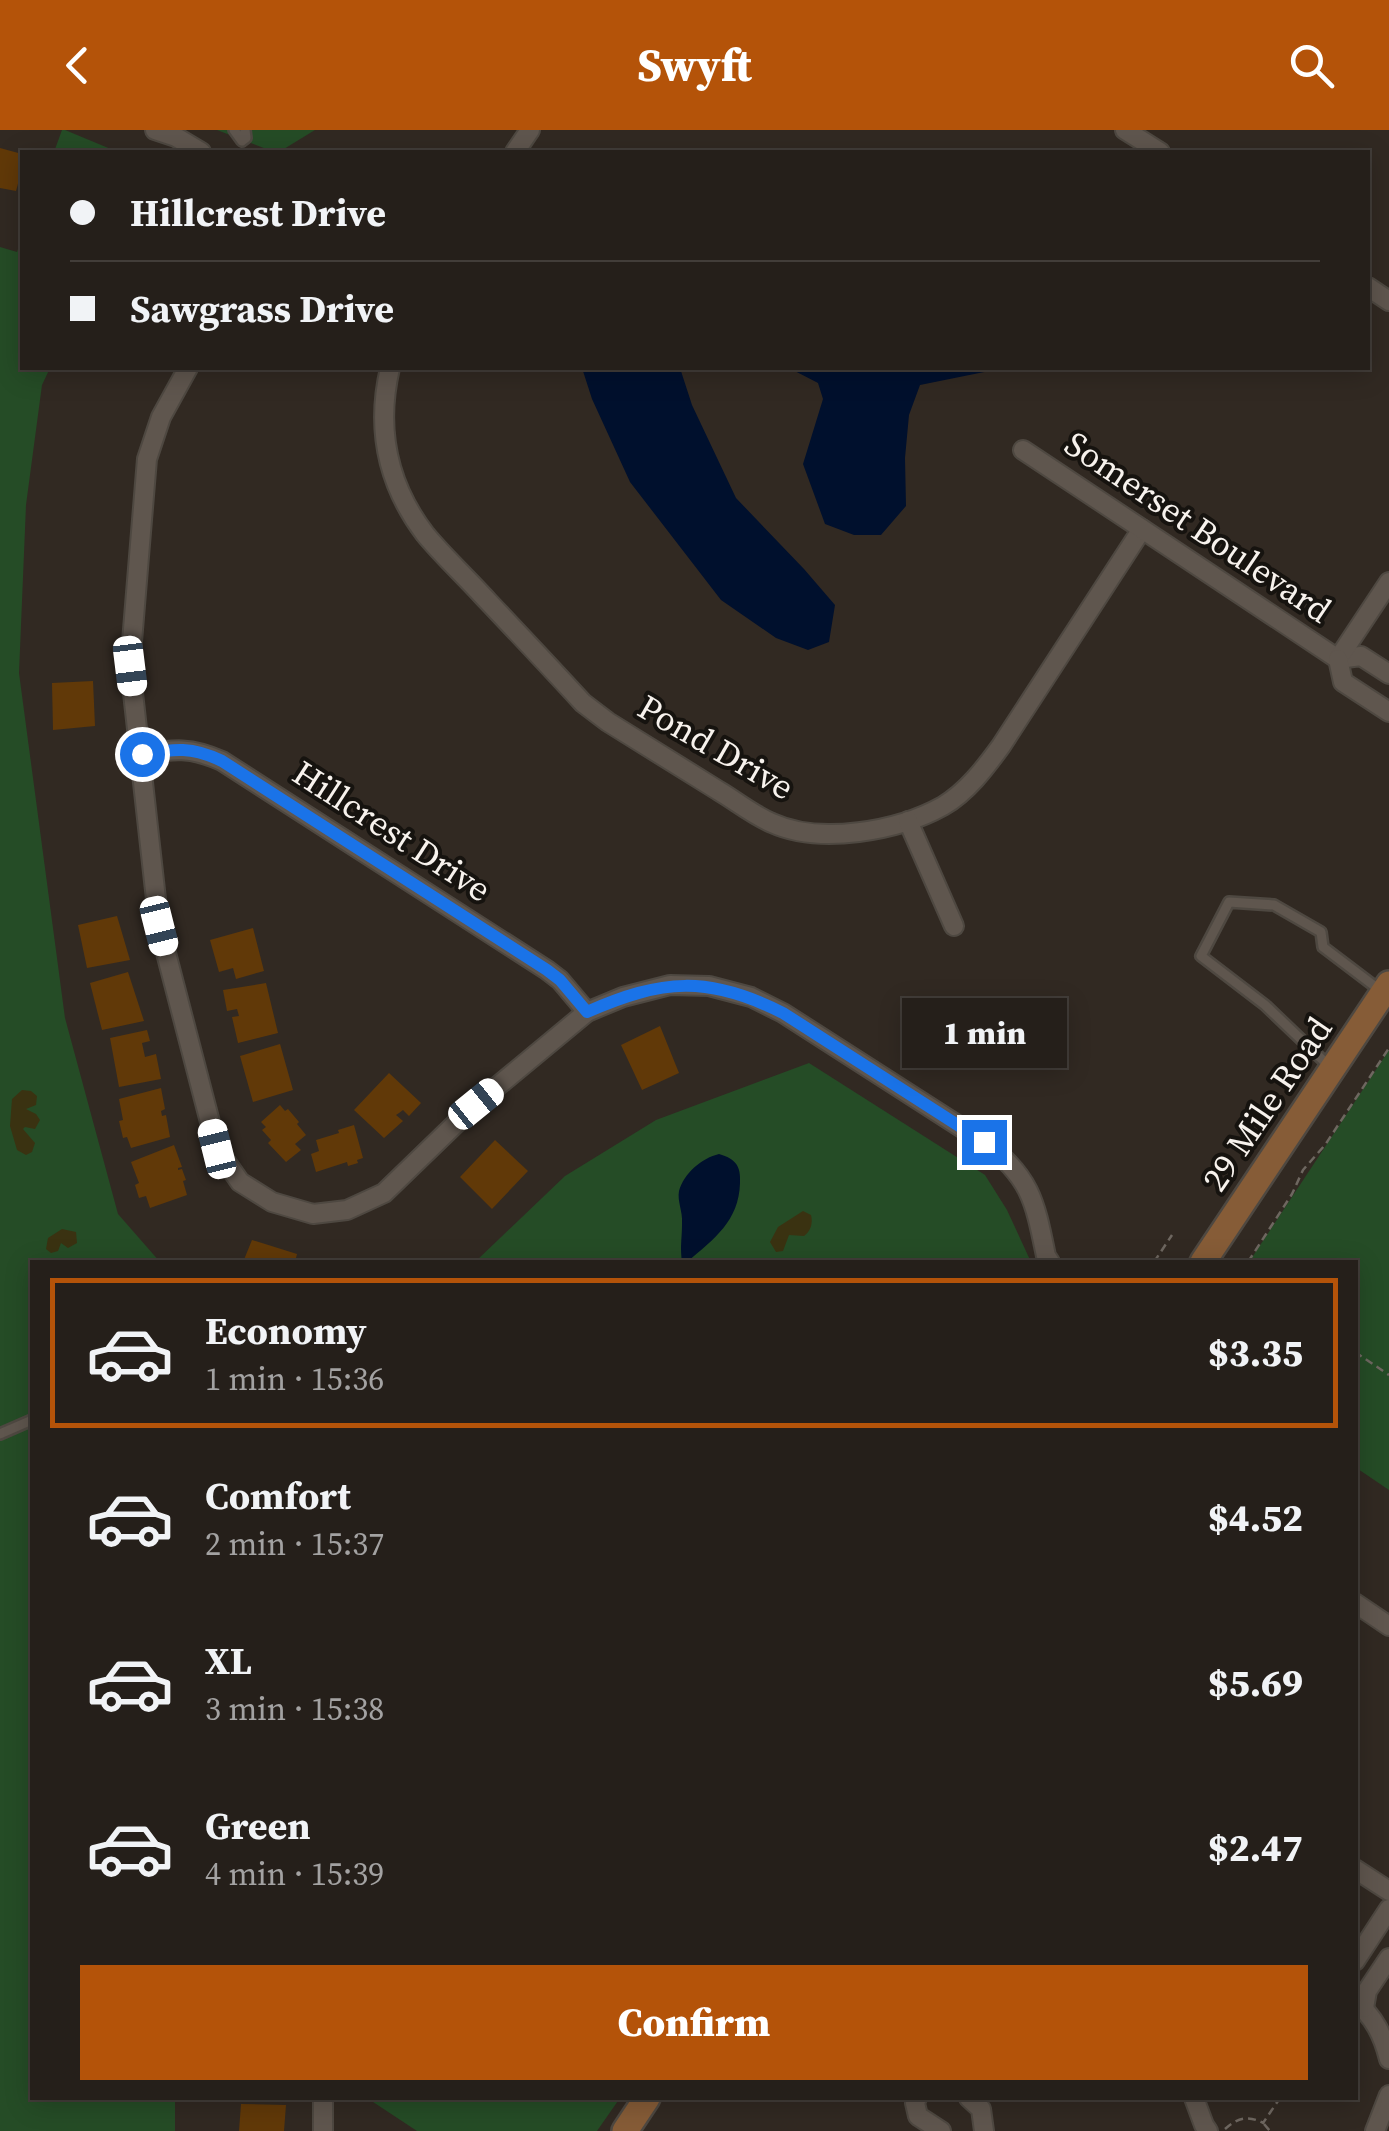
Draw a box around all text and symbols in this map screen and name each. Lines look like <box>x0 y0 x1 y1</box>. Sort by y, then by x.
text: Swyft <box>637 34 752 96</box>
icon: back <box>50 38 105 93</box>
icon: search <box>1284 38 1339 93</box>
text: Hillcrest Drive <box>130 187 386 239</box>
text: Sawgrass Drive <box>130 283 394 335</box>
street label: Somerset Boulevard <box>1055 420 1341 634</box>
car <box>111 634 149 698</box>
street label: Pond Drive <box>629 683 803 811</box>
route start <box>120 732 165 777</box>
street label: Hillcrest Drive <box>284 749 500 913</box>
car <box>137 893 181 959</box>
callout: 1 min <box>902 997 1066 1067</box>
street label: 29 Mile Road <box>1191 1007 1343 1201</box>
text: 1 min <box>943 1011 1026 1055</box>
car <box>443 1073 509 1135</box>
car <box>195 1116 239 1182</box>
route end <box>962 1120 1007 1165</box>
text: Economy <box>205 1305 367 1357</box>
icon: car <box>85 1308 175 1398</box>
text: $3.35 <box>1208 1327 1303 1379</box>
text: 1 min · 15:36 <box>205 1357 384 1401</box>
text: Comfort <box>205 1470 351 1522</box>
icon: car <box>85 1473 175 1563</box>
text: $4.52 <box>1208 1492 1303 1544</box>
text: 2 min · 15:37 <box>205 1522 384 1566</box>
text: XL <box>205 1635 252 1687</box>
icon: car <box>85 1638 175 1728</box>
text: $5.69 <box>1208 1657 1303 1709</box>
text: 3 min · 15:38 <box>205 1687 384 1731</box>
text: Green <box>205 1800 311 1852</box>
icon: car <box>85 1803 175 1893</box>
text: $2.47 <box>1208 1822 1303 1874</box>
text: 4 min · 15:39 <box>205 1852 384 1896</box>
button: Confirm <box>80 1965 1308 2080</box>

